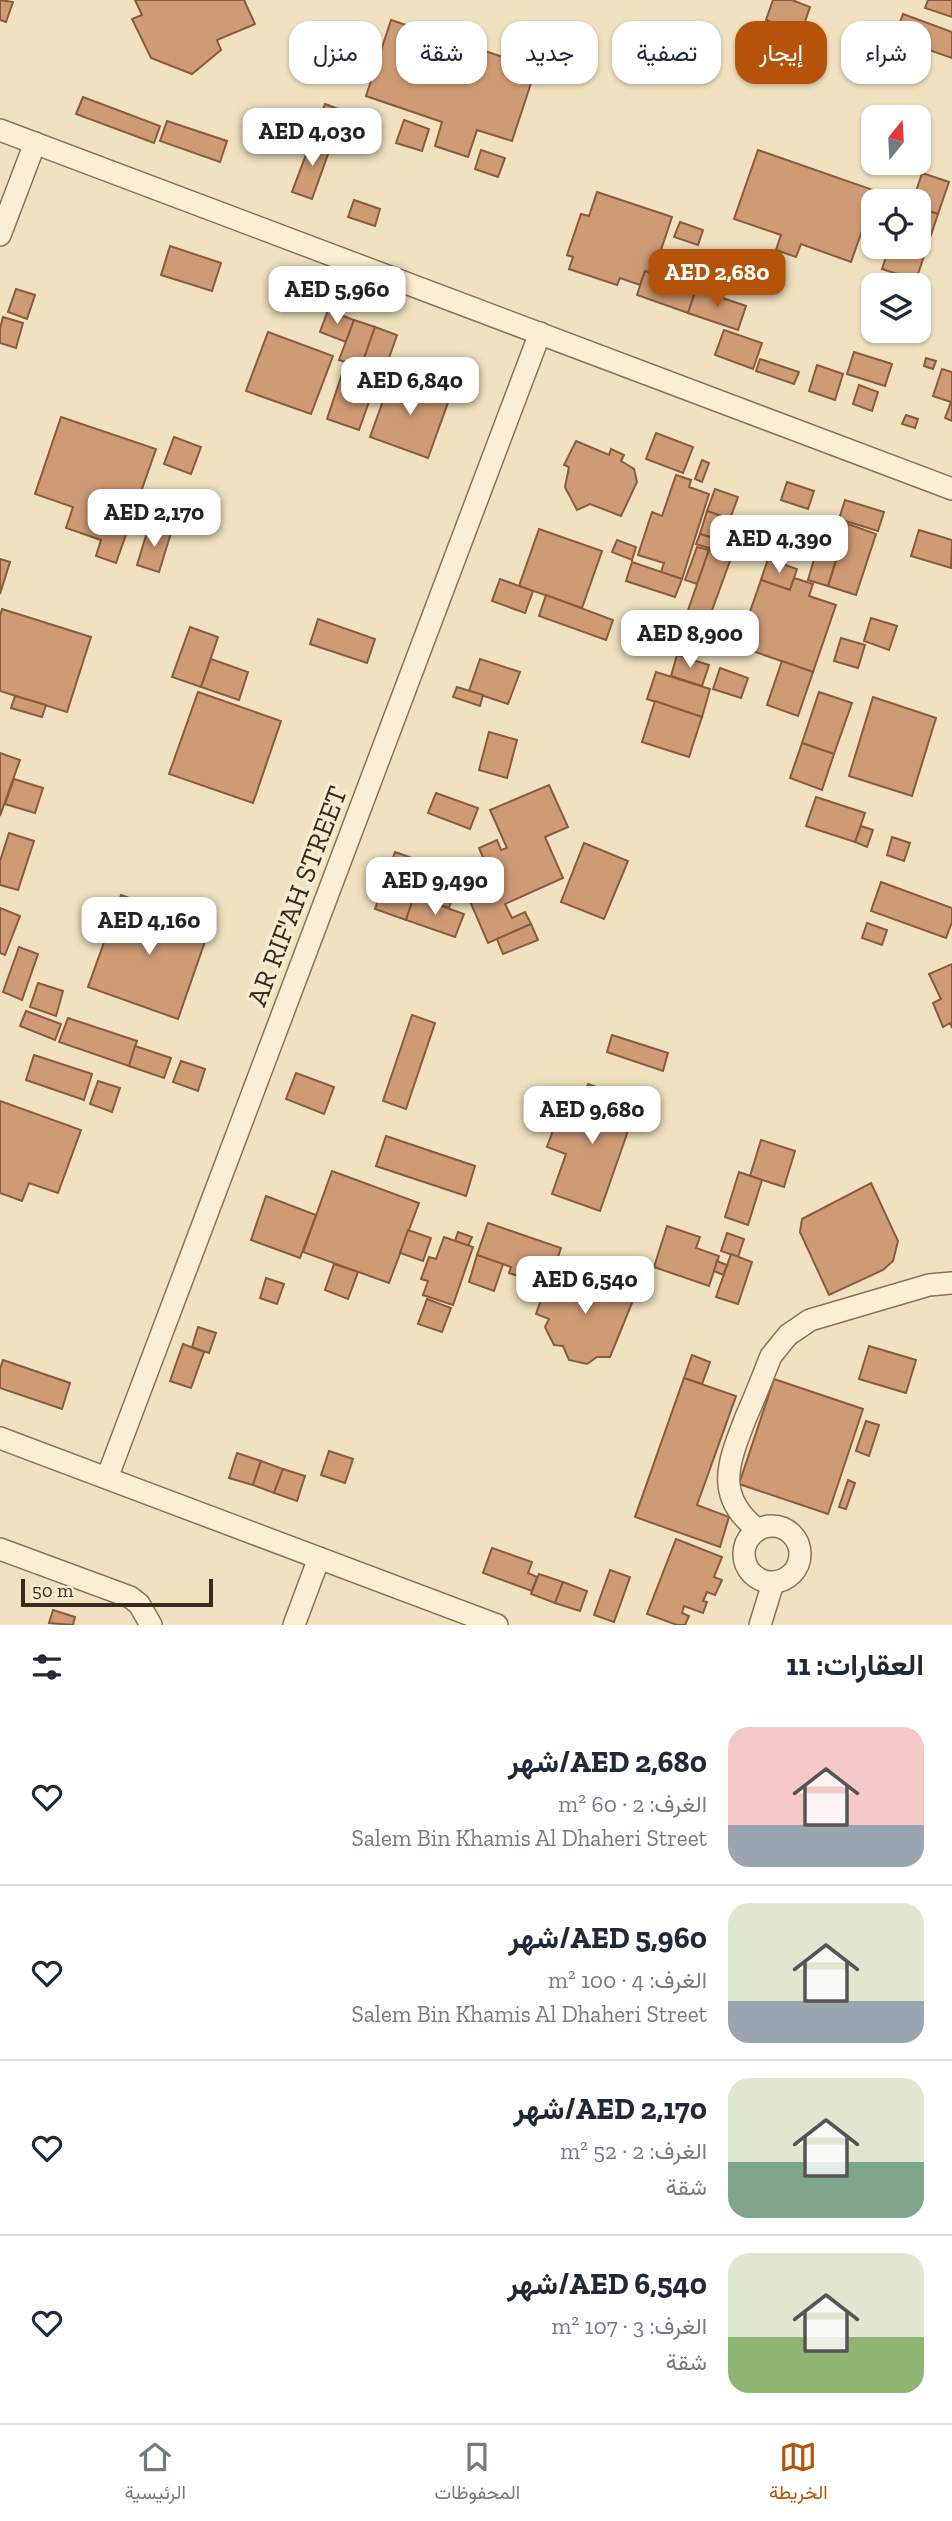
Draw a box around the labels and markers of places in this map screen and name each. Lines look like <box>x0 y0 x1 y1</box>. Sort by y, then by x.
pin: AED 4,030 <box>232 108 392 168</box>
pin: AED 2,680 <box>637 250 797 309</box>
pin: AED 5,960 <box>257 266 417 326</box>
pin: AED 6,840 <box>330 358 490 417</box>
pin: AED 2,170 <box>74 490 234 549</box>
pin: AED 4,390 <box>699 516 859 575</box>
pin: AED 8,900 <box>610 610 770 670</box>
pin: AED 9,490 <box>355 858 515 917</box>
pin: AED 4,160 <box>69 898 229 957</box>
pin: AED 9,680 <box>512 1086 672 1146</box>
pin: AED 6,540 <box>505 1256 665 1316</box>

